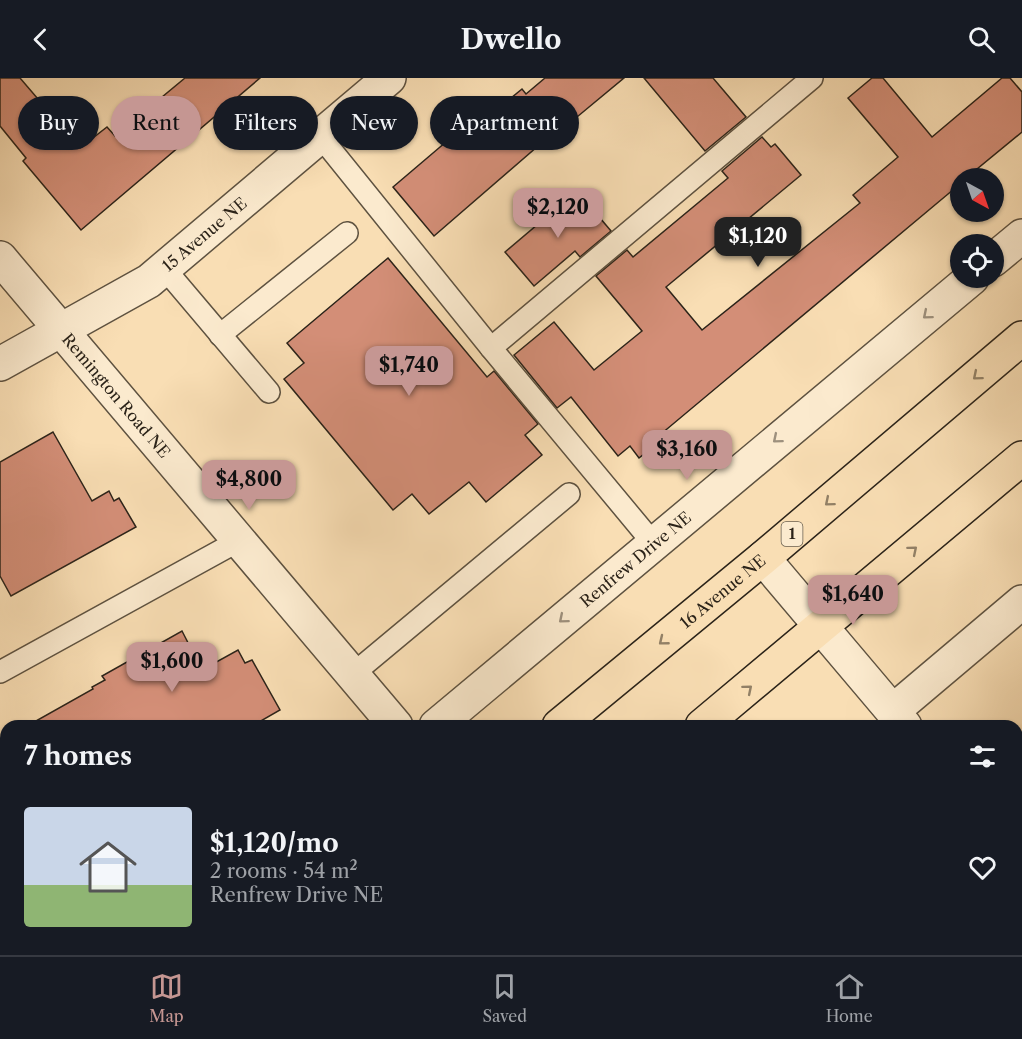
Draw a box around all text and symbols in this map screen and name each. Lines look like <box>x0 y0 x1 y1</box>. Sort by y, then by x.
icon: back <box>24 23 57 56</box>
text: Dwello <box>461 23 561 56</box>
icon: search <box>965 23 998 56</box>
chip: Buy <box>18 96 99 150</box>
chip: Rent <box>111 96 201 150</box>
chip: Filters <box>213 96 318 150</box>
chip: New <box>330 96 418 150</box>
chip: Apartment <box>430 96 579 150</box>
north arrow <box>950 168 1004 222</box>
map controls <box>950 168 1004 288</box>
pin: $2,120 <box>509 188 607 239</box>
street label: 15 Avenue NE <box>158 193 251 276</box>
text: $2,120 <box>527 195 589 219</box>
pin: $1,120 <box>709 217 807 268</box>
text: $1,120 <box>728 224 788 248</box>
button: locate <box>950 234 1004 288</box>
one-way arrow <box>923 308 934 319</box>
street label: Remington Road NE <box>58 329 175 462</box>
pin: $1,740 <box>360 346 458 397</box>
text: $1,740 <box>379 353 439 377</box>
one-way arrow <box>973 369 984 380</box>
pin: $3,160 <box>638 430 736 481</box>
one-way arrow <box>773 432 784 443</box>
text: $3,160 <box>656 437 718 461</box>
pin: $4,800 <box>200 460 298 511</box>
text: $4,800 <box>216 467 282 491</box>
one-way arrow <box>825 495 836 506</box>
street label: Renfrew Drive NE <box>576 507 695 611</box>
road number: 1 <box>782 522 802 546</box>
one-way arrow <box>906 546 917 557</box>
street label: 16 Avenue NE <box>676 550 770 632</box>
pin: $1,640 <box>804 575 902 626</box>
text: $1,640 <box>822 582 884 606</box>
one-way arrow <box>559 611 570 622</box>
one-way arrow <box>659 633 670 644</box>
pin: $1,600 <box>123 642 221 693</box>
text: $1,600 <box>140 649 204 673</box>
one-way arrow <box>741 685 752 696</box>
text: 7 homes <box>24 740 132 772</box>
icon: filters <box>966 740 999 773</box>
text: $1,120/mo <box>210 827 339 859</box>
icon: home <box>72 831 144 903</box>
icon: heart <box>966 851 999 884</box>
text: 2 rooms · 54 m² <box>210 859 358 883</box>
text: Renfrew Drive NE <box>210 883 383 907</box>
tab: Map <box>149 970 184 1026</box>
tab: Saved <box>482 970 527 1026</box>
tab: Home <box>826 970 873 1026</box>

